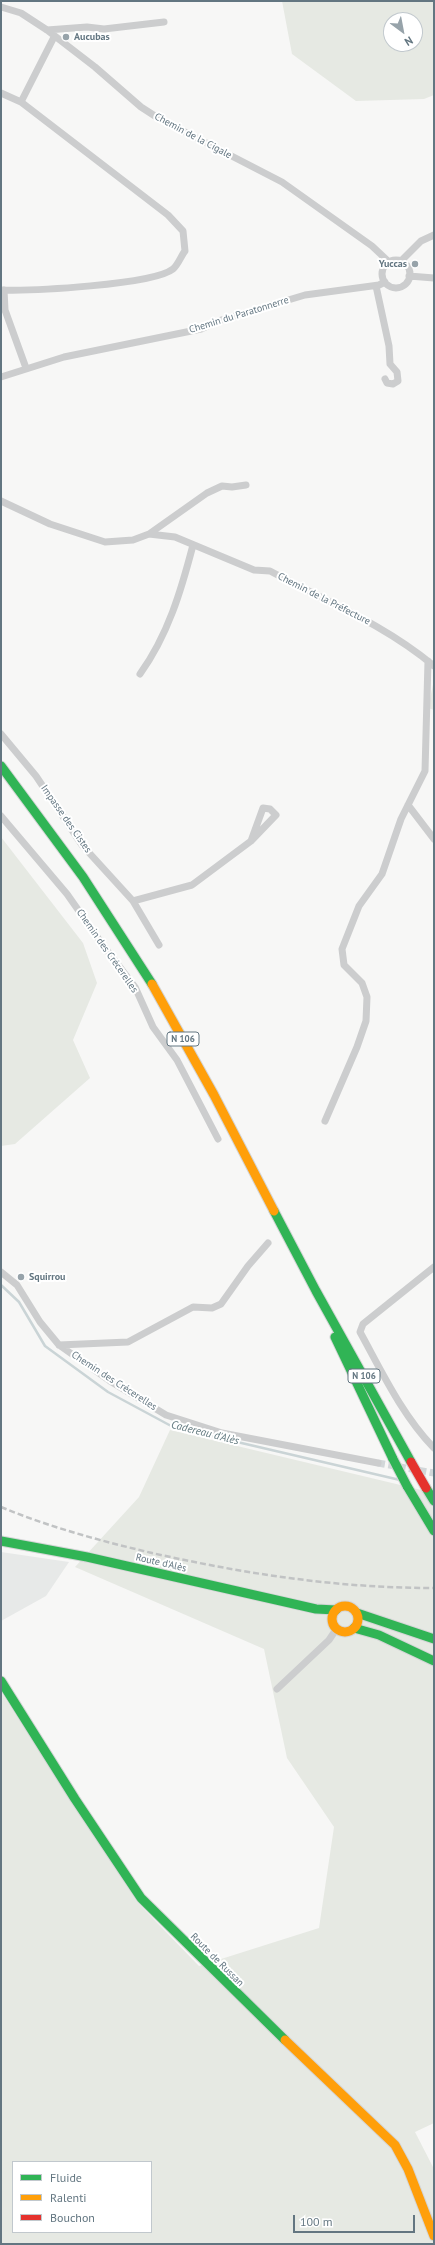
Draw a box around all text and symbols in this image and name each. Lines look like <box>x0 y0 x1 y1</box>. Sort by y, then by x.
north arrow <box>383 12 423 52</box>
place label: Aucubas <box>74 31 110 43</box>
marker: Aucubas <box>61 32 71 42</box>
text: N <box>402 33 416 49</box>
street label: Chemin de la Cigale <box>152 111 234 161</box>
place label: Yuccas <box>379 258 407 270</box>
marker: Yuccas <box>410 259 420 269</box>
street label: Chemin du Paratonnerre <box>188 294 290 336</box>
street label: Chemin de la Préfecture <box>276 570 372 628</box>
street label: Impasse des Cistes <box>38 783 94 855</box>
street label: Chemin des Crécerelles <box>74 907 140 995</box>
road number: N 106 <box>167 1032 199 1046</box>
place label: Squirrou <box>29 1271 65 1283</box>
marker: Squirrou <box>16 1272 26 1282</box>
street label: Chemin des Crécerelles <box>69 1349 159 1413</box>
road number: N 106 <box>348 1369 380 1383</box>
water label: Cadereau d'Alès <box>170 1418 240 1448</box>
street label: Route d'Alès <box>134 1551 188 1575</box>
street label: Route de Russan <box>188 1931 246 1989</box>
legend <box>12 2161 152 2233</box>
text: Fluide <box>50 2170 82 2185</box>
text: Ralenti <box>50 2190 86 2205</box>
scale bar <box>295 2207 417 2233</box>
text: Bouchon <box>50 2210 95 2225</box>
text: 100 m <box>300 2214 333 2229</box>

